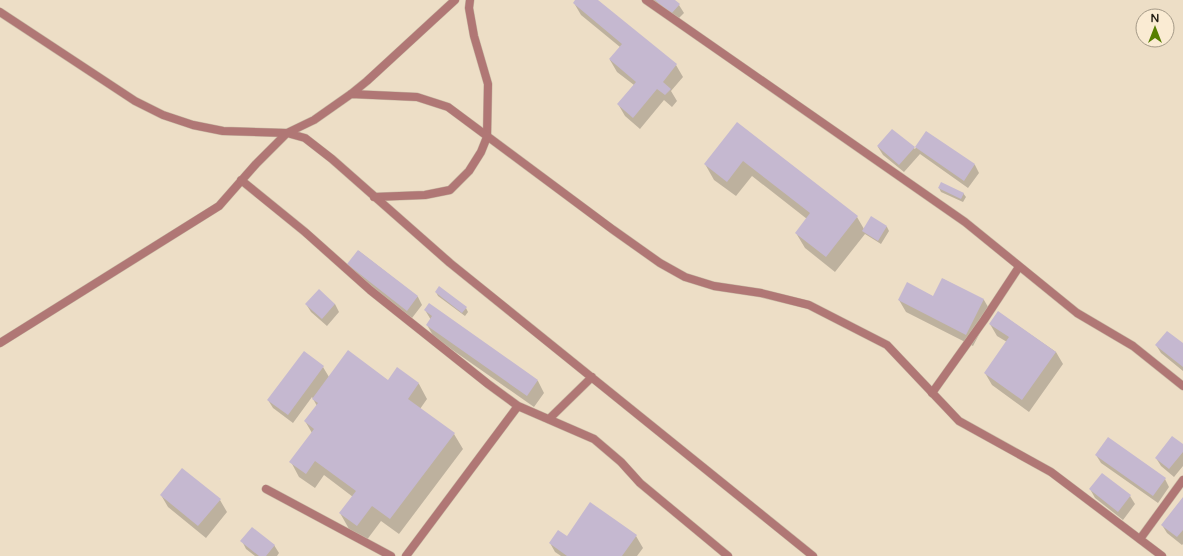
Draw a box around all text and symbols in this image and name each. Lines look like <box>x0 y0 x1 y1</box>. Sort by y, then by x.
north arrow <box>1135 8 1175 48</box>
text: N <box>1151 12 1159 25</box>

